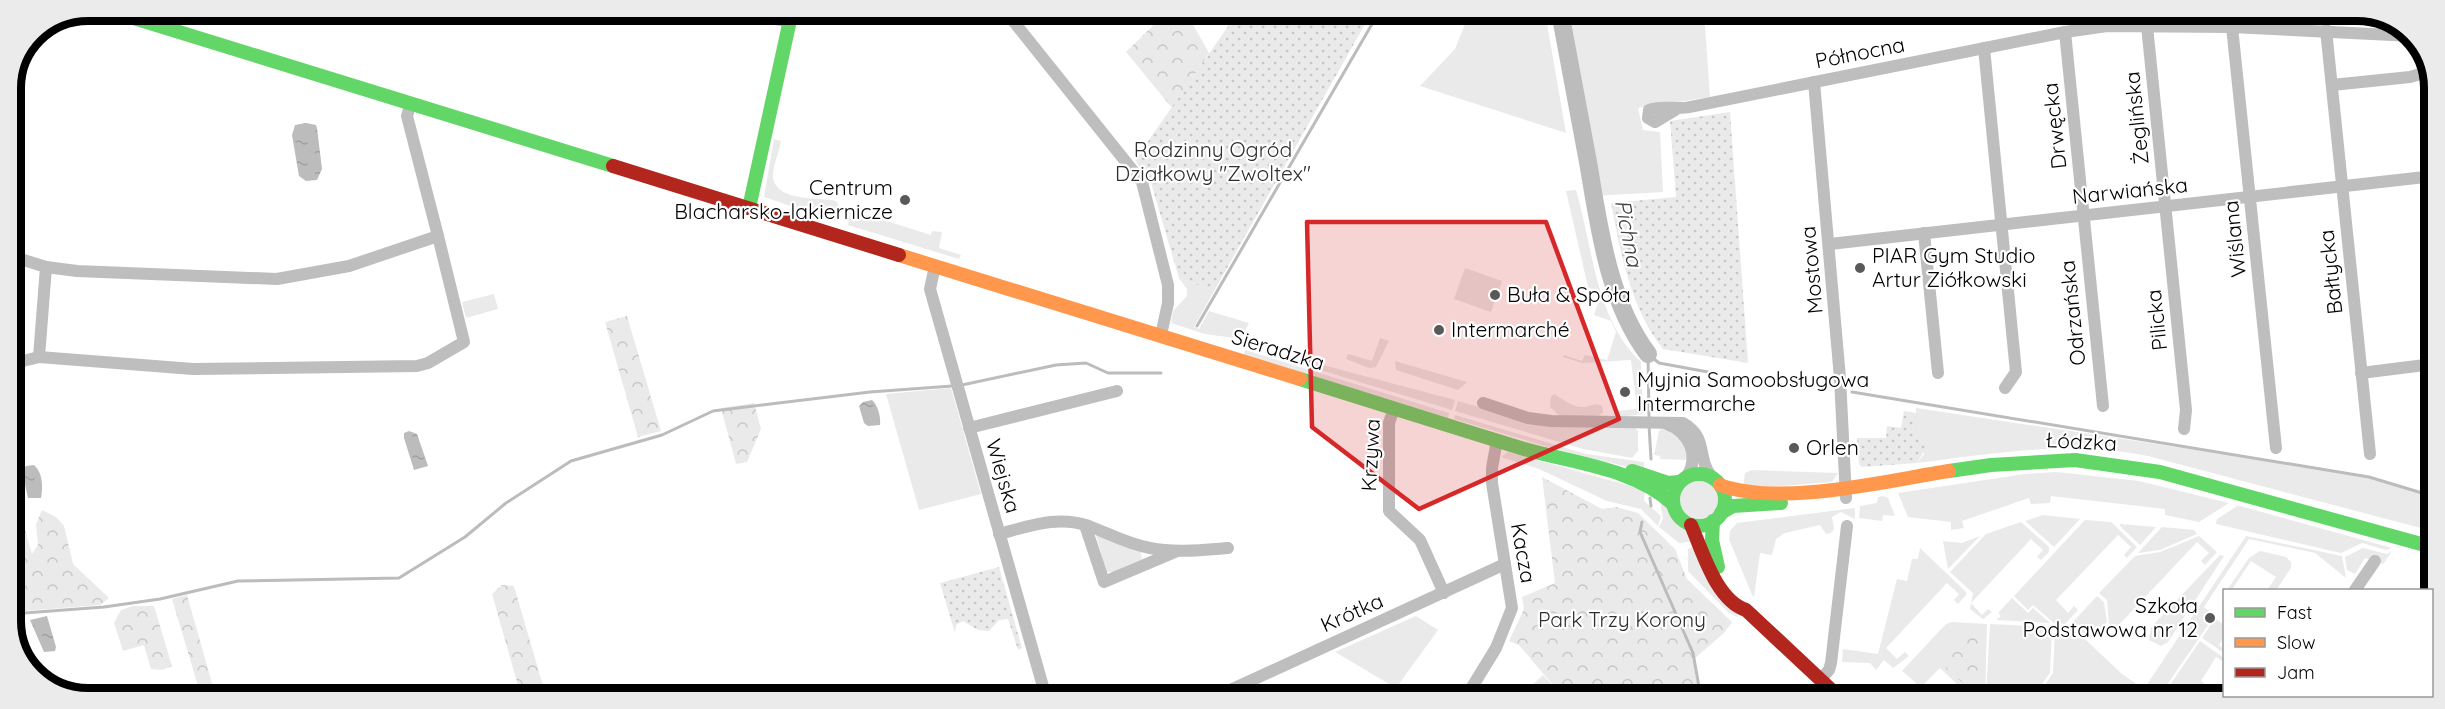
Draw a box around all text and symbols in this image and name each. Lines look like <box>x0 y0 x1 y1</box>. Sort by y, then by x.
street label: Północna <box>1813 31 1907 73</box>
street label: Żeglińska <box>2118 70 2154 166</box>
street label: Drwęcka <box>2037 82 2071 171</box>
park label: Rodzinny Ogród Działkowy "Zwoltex" <box>1115 136 1311 186</box>
street label: Narwiańska <box>2071 171 2189 209</box>
place label: Centrum Blacharsko-lakiernicze <box>674 174 893 224</box>
marker: Centrum Blacharsko-lakiernicze <box>898 193 912 207</box>
water label: Pichna <box>1609 197 1650 271</box>
street label: Wiślana <box>2217 199 2251 279</box>
street label: Mostowa <box>1794 225 1828 315</box>
street label: Bałtycka <box>2313 229 2347 316</box>
place label: PIAR Gym Studio Artur Ziółkowski <box>1872 242 2035 292</box>
street label: Odrzańska <box>2054 259 2090 367</box>
marker: PIAR Gym Studio Artur Ziółkowski <box>1853 261 1867 275</box>
place label: Buła & Spóła <box>1507 281 1631 307</box>
marker: Buła & Spóła <box>1488 288 1502 302</box>
street label: Pilicka <box>2140 288 2172 352</box>
place label: Intermarché <box>1451 316 1570 342</box>
street label: Sieradzka <box>1229 323 1328 375</box>
marker: Intermarché <box>1432 323 1446 337</box>
place label: Myjnia Samoobsługowa Intermarche <box>1637 366 1869 416</box>
marker: Myjnia Samoobsługowa Intermarche <box>1618 385 1632 399</box>
street label: Krzywa <box>1355 418 1385 492</box>
street label: Łódzka <box>2045 426 2117 456</box>
place label: Orlen <box>1806 434 1859 460</box>
street label: Wiejska <box>981 436 1027 516</box>
marker: Orlen <box>1787 441 1801 455</box>
street label: Kacza <box>1506 521 1542 585</box>
street label: Krótka <box>1316 587 1387 637</box>
legend <box>2223 589 2433 697</box>
place label: Szkoła Podstawowa nr 12 <box>2023 592 2198 642</box>
text: Fast <box>2277 601 2312 624</box>
park label: Park Trzy Korony <box>1538 606 1706 632</box>
marker: Szkoła Podstawowa nr 12 <box>2203 611 2217 625</box>
text: Slow <box>2277 631 2315 654</box>
text: Jam <box>2277 661 2315 684</box>

